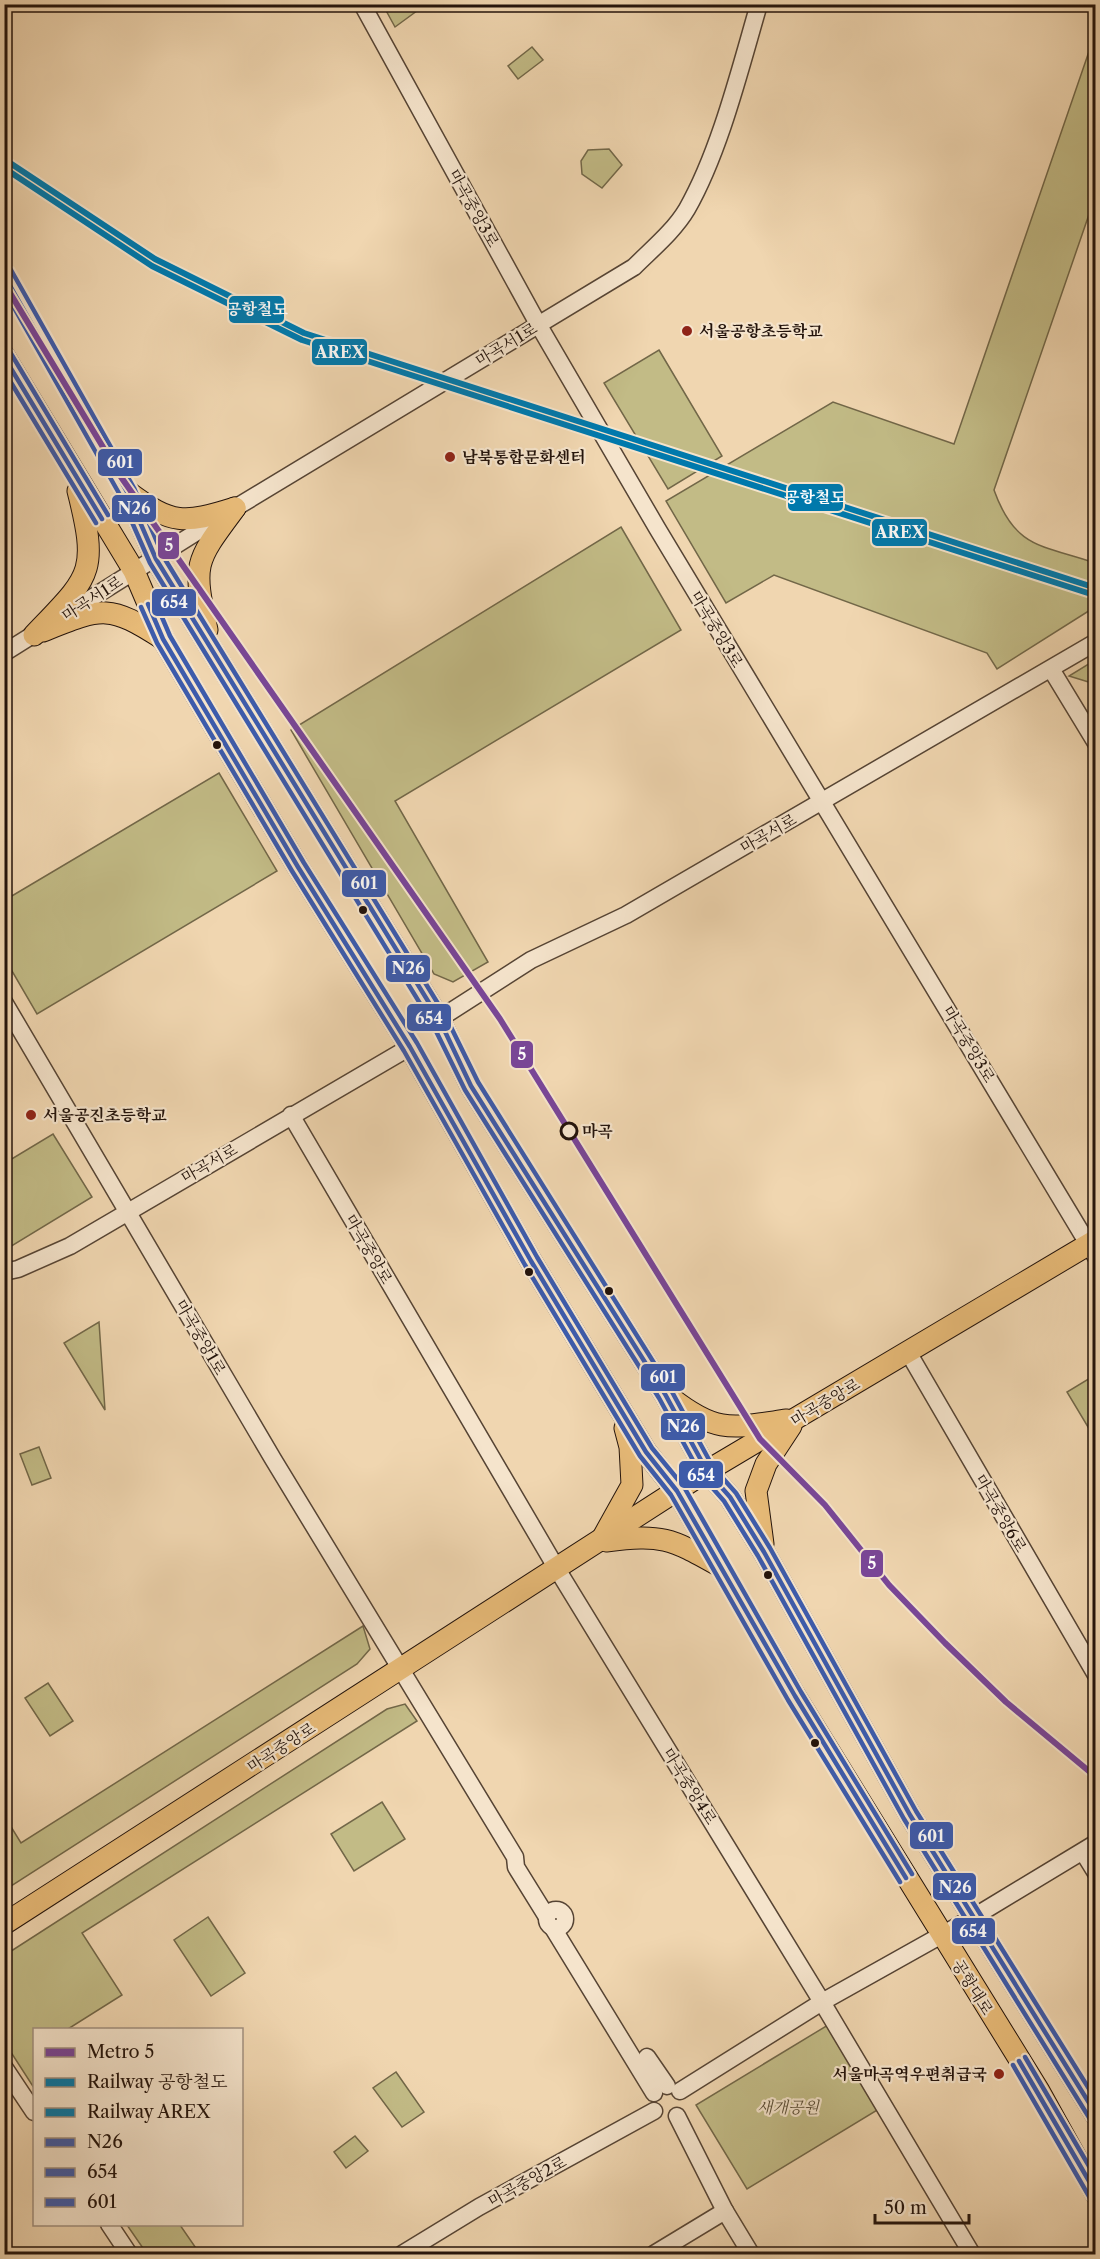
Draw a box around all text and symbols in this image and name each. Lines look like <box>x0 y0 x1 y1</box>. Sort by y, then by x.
street label: 마곡중앙3로 <box>444 166 504 251</box>
line badge: 공항철도 <box>228 295 285 324</box>
text: 공항철도 <box>226 299 288 319</box>
street label: 마곡서1로 <box>471 317 541 370</box>
place label: 서울공항초등학교 <box>699 321 823 341</box>
marker: 서울공항초등학교 <box>680 324 694 338</box>
line badge: AREX <box>311 338 368 366</box>
text: AREX <box>314 342 365 362</box>
place label: 남북통합문화센터 <box>462 447 586 467</box>
line badge: 601 <box>97 448 143 477</box>
marker: 남북통합문화센터 <box>443 450 457 464</box>
text: 601 <box>107 452 134 472</box>
line badge: 공항철도 <box>787 483 844 512</box>
text: 공항철도 <box>784 487 846 507</box>
line badge: N26 <box>111 494 157 523</box>
text: N26 <box>118 498 151 518</box>
line badge: AREX <box>871 518 928 547</box>
text: AREX <box>874 522 925 542</box>
line badge: 5 <box>157 531 180 560</box>
text: 5 <box>165 535 174 555</box>
street label: 마곡서1로 <box>58 571 127 625</box>
street label: 마곡중앙3로 <box>686 587 748 672</box>
line badge: 654 <box>151 588 197 617</box>
text: 654 <box>160 592 188 612</box>
unlabelled marker <box>211 739 223 751</box>
street label: 마곡서로 <box>736 809 800 857</box>
line badge: 601 <box>341 869 387 898</box>
text: 601 <box>351 873 378 893</box>
unlabelled marker <box>357 904 369 916</box>
line badge: N26 <box>385 954 431 983</box>
text: N26 <box>392 958 425 978</box>
street label: 마곡중앙3로 <box>938 1002 1000 1087</box>
line badge: 654 <box>406 1003 452 1032</box>
text: 654 <box>415 1008 443 1028</box>
line badge: 5 <box>510 1040 534 1069</box>
text: 5 <box>518 1044 527 1064</box>
place label: 서울공진초등학교 <box>43 1105 167 1125</box>
marker: 서울공진초등학교 <box>24 1108 38 1122</box>
place label: 마곡 <box>582 1121 613 1141</box>
marker: 마곡 <box>560 1122 578 1140</box>
street label: 마곡서로 <box>177 1139 241 1187</box>
street label: 마곡중앙로 <box>341 1211 397 1288</box>
unlabelled marker <box>523 1266 535 1278</box>
unlabelled marker <box>603 1285 615 1297</box>
street label: 마곡중앙1로 <box>171 1296 231 1379</box>
line badge: 601 <box>640 1363 686 1392</box>
text: 601 <box>650 1367 677 1387</box>
street label: 마곡중앙로 <box>787 1373 864 1430</box>
line badge: N26 <box>660 1412 706 1441</box>
text: N26 <box>667 1416 700 1436</box>
line badge: 654 <box>678 1460 724 1489</box>
text: 654 <box>687 1465 715 1485</box>
street label: 마곡중앙6로 <box>971 1470 1032 1556</box>
line badge: 5 <box>860 1549 884 1578</box>
text: 5 <box>868 1553 877 1573</box>
unlabelled marker <box>762 1569 774 1581</box>
street label: 마곡중앙로 <box>243 1717 319 1776</box>
unlabelled marker <box>809 1737 821 1749</box>
street label: 마곡중앙4로 <box>659 1744 722 1828</box>
line badge: 601 <box>909 1821 954 1850</box>
text: 601 <box>918 1826 945 1846</box>
line badge: N26 <box>932 1872 977 1901</box>
text: N26 <box>939 1877 972 1897</box>
line badge: 654 <box>951 1917 996 1945</box>
text: 654 <box>959 1921 987 1941</box>
street label: 공항대로 <box>948 1955 998 2019</box>
legend <box>33 2028 243 2226</box>
text: Metro 5 <box>87 2041 154 2063</box>
place label: 서울마곡역우편취급국 <box>832 2064 988 2084</box>
marker: 서울마곡역우편취급국 <box>992 2067 1006 2081</box>
text: Railway 공항철도 <box>87 2071 228 2093</box>
park label: 새개공원 <box>757 2097 820 2117</box>
text: Railway AREX <box>87 2101 211 2123</box>
text: N26 <box>87 2131 123 2153</box>
street label: 마곡중앙2로 <box>484 2151 570 2211</box>
text: 654 <box>87 2161 118 2183</box>
scale bar <box>875 2187 970 2225</box>
text: 601 <box>87 2191 117 2213</box>
text: 50 m <box>884 2197 927 2219</box>

